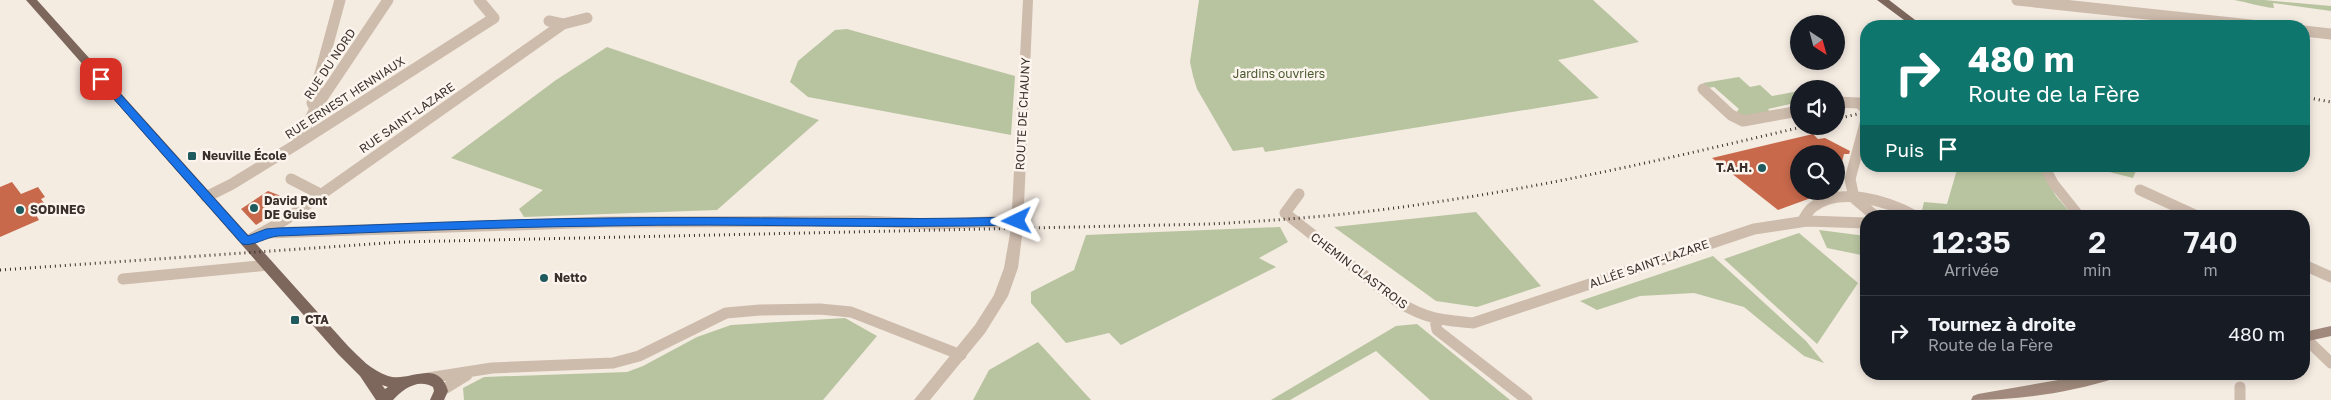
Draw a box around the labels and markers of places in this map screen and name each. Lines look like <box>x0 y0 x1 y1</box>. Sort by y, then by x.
pin <box>80 58 122 100</box>
place label: Neuville École <box>202 148 286 163</box>
marker: Neuville École <box>186 150 198 162</box>
place label: T.A.H. <box>1716 160 1752 175</box>
marker: T.A.H. <box>1756 162 1768 174</box>
place label: David Pont DE Guise <box>264 193 328 222</box>
place label: SODINEG <box>30 202 85 217</box>
marker: David Pont DE Guise <box>248 202 260 214</box>
marker: SODINEG <box>14 204 26 216</box>
place label: Netto <box>554 270 587 285</box>
marker: Netto <box>538 272 550 284</box>
place label: CTA <box>305 312 329 327</box>
marker: CTA <box>289 314 301 326</box>

